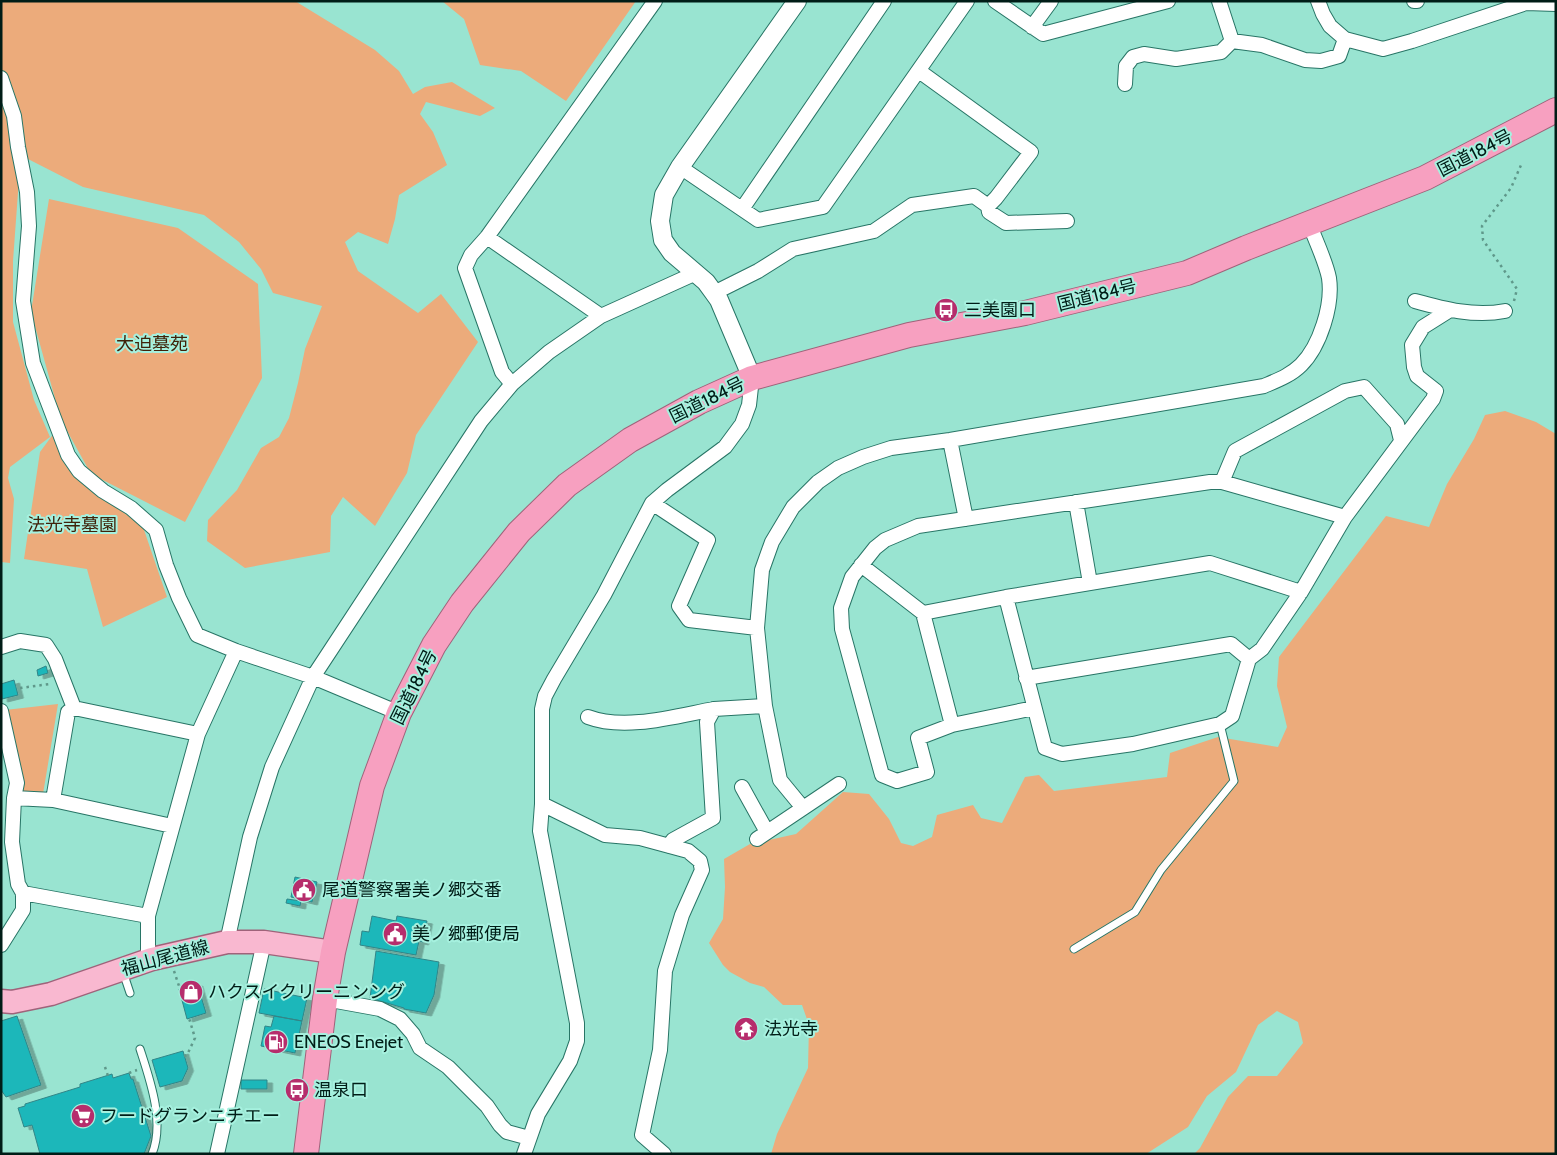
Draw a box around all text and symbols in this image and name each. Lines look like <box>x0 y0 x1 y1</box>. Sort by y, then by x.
street label: 国道184号 <box>1434 125 1516 181</box>
street label: 国道184号 <box>1055 275 1139 315</box>
bus stop icon: 三美園口 <box>933 297 959 323</box>
place label: 三美園口 <box>964 299 1036 321</box>
park label: 大迫墓苑 <box>116 333 188 355</box>
street label: 国道184号 <box>666 372 748 428</box>
park label: 法光寺墓園 <box>27 514 117 536</box>
street label: 国道184号 <box>386 646 442 728</box>
public building icon: 尾道警察署美ノ郷交番 <box>291 877 317 903</box>
place label: 尾道警察署美ノ郷交番 <box>322 879 502 901</box>
public building icon: 美ノ郷郵便局 <box>382 921 408 947</box>
place label: 美ノ郷郵便局 <box>412 923 520 945</box>
street label: 福山尾道線 <box>119 936 211 980</box>
shop icon: ハクスイクリーニンング <box>178 979 204 1005</box>
place label: ハクスイクリーニンング <box>208 981 405 1003</box>
temple icon: 法光寺 <box>733 1016 759 1042</box>
place label: 法光寺 <box>764 1018 818 1040</box>
fuel station icon: ENEOS Enejet <box>263 1029 289 1055</box>
place label: ENEOS Enejet <box>294 1031 403 1053</box>
bus stop icon: 温泉口 <box>284 1077 310 1103</box>
place label: 温泉口 <box>314 1079 368 1101</box>
supermarket icon: フードグランニチエー <box>70 1103 96 1129</box>
place label: フードグランニチエー <box>100 1105 280 1127</box>

